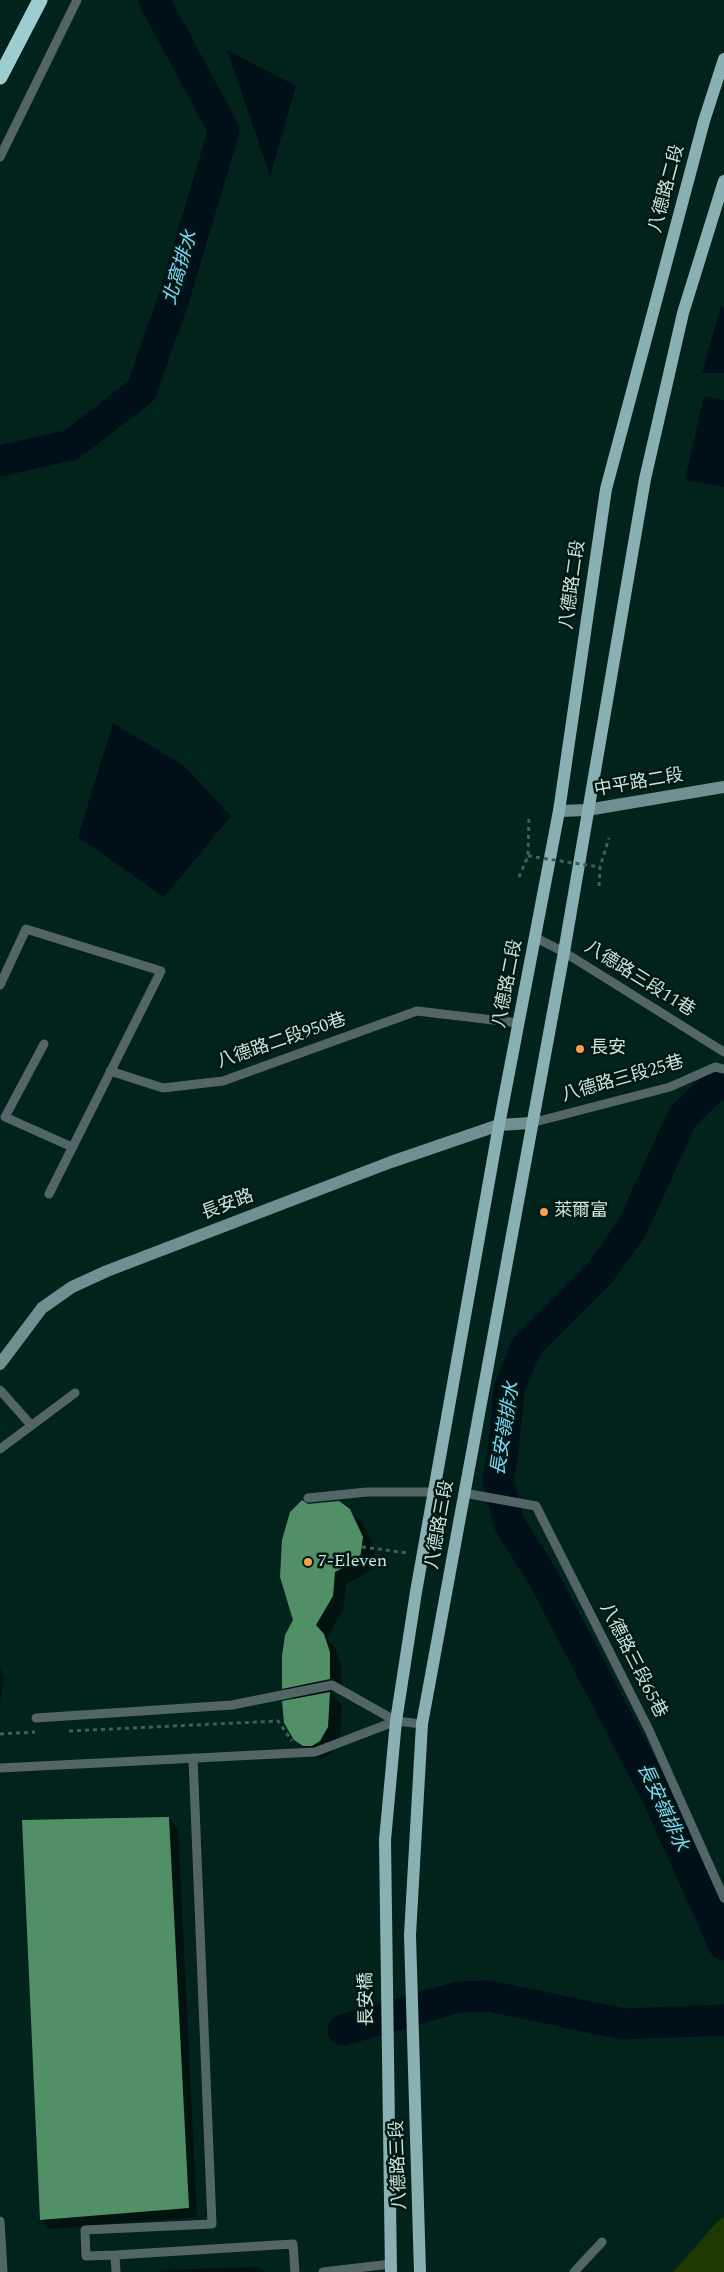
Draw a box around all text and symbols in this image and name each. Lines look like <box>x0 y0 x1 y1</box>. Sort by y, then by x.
street label: 八德路二段 <box>646 143 690 235</box>
water label: 北窩排水 <box>160 228 204 308</box>
street label: 八德路二段 <box>557 539 591 631</box>
street label: 中平路二段 <box>593 766 685 802</box>
street label: 八德路三段11巷 <box>580 937 698 1023</box>
street label: 八德路二段 <box>490 938 528 1030</box>
street label: 八德路二段950巷 <box>215 1010 349 1074</box>
place label: 長安 <box>590 1038 626 1060</box>
marker: 長安 <box>574 1043 586 1055</box>
street label: 八德路三段25巷 <box>559 1052 687 1108</box>
street label: 長安路 <box>199 1186 257 1226</box>
place label: 萊爾富 <box>554 1201 608 1223</box>
marker: 萊爾富 <box>538 1206 550 1218</box>
water label: 長安嶺排水 <box>488 1380 526 1478</box>
street label: 八德路三段 <box>423 1479 459 1571</box>
place label: 7-Eleven <box>318 1551 387 1573</box>
marker: 7-Eleven <box>302 1556 314 1568</box>
street label: 八德路三段65巷 <box>594 1600 670 1722</box>
water label: 長安嶺排水 <box>631 1760 691 1856</box>
street label: 長安橋 <box>357 1972 379 2026</box>
street label: 八德路三段 <box>388 2120 412 2210</box>

